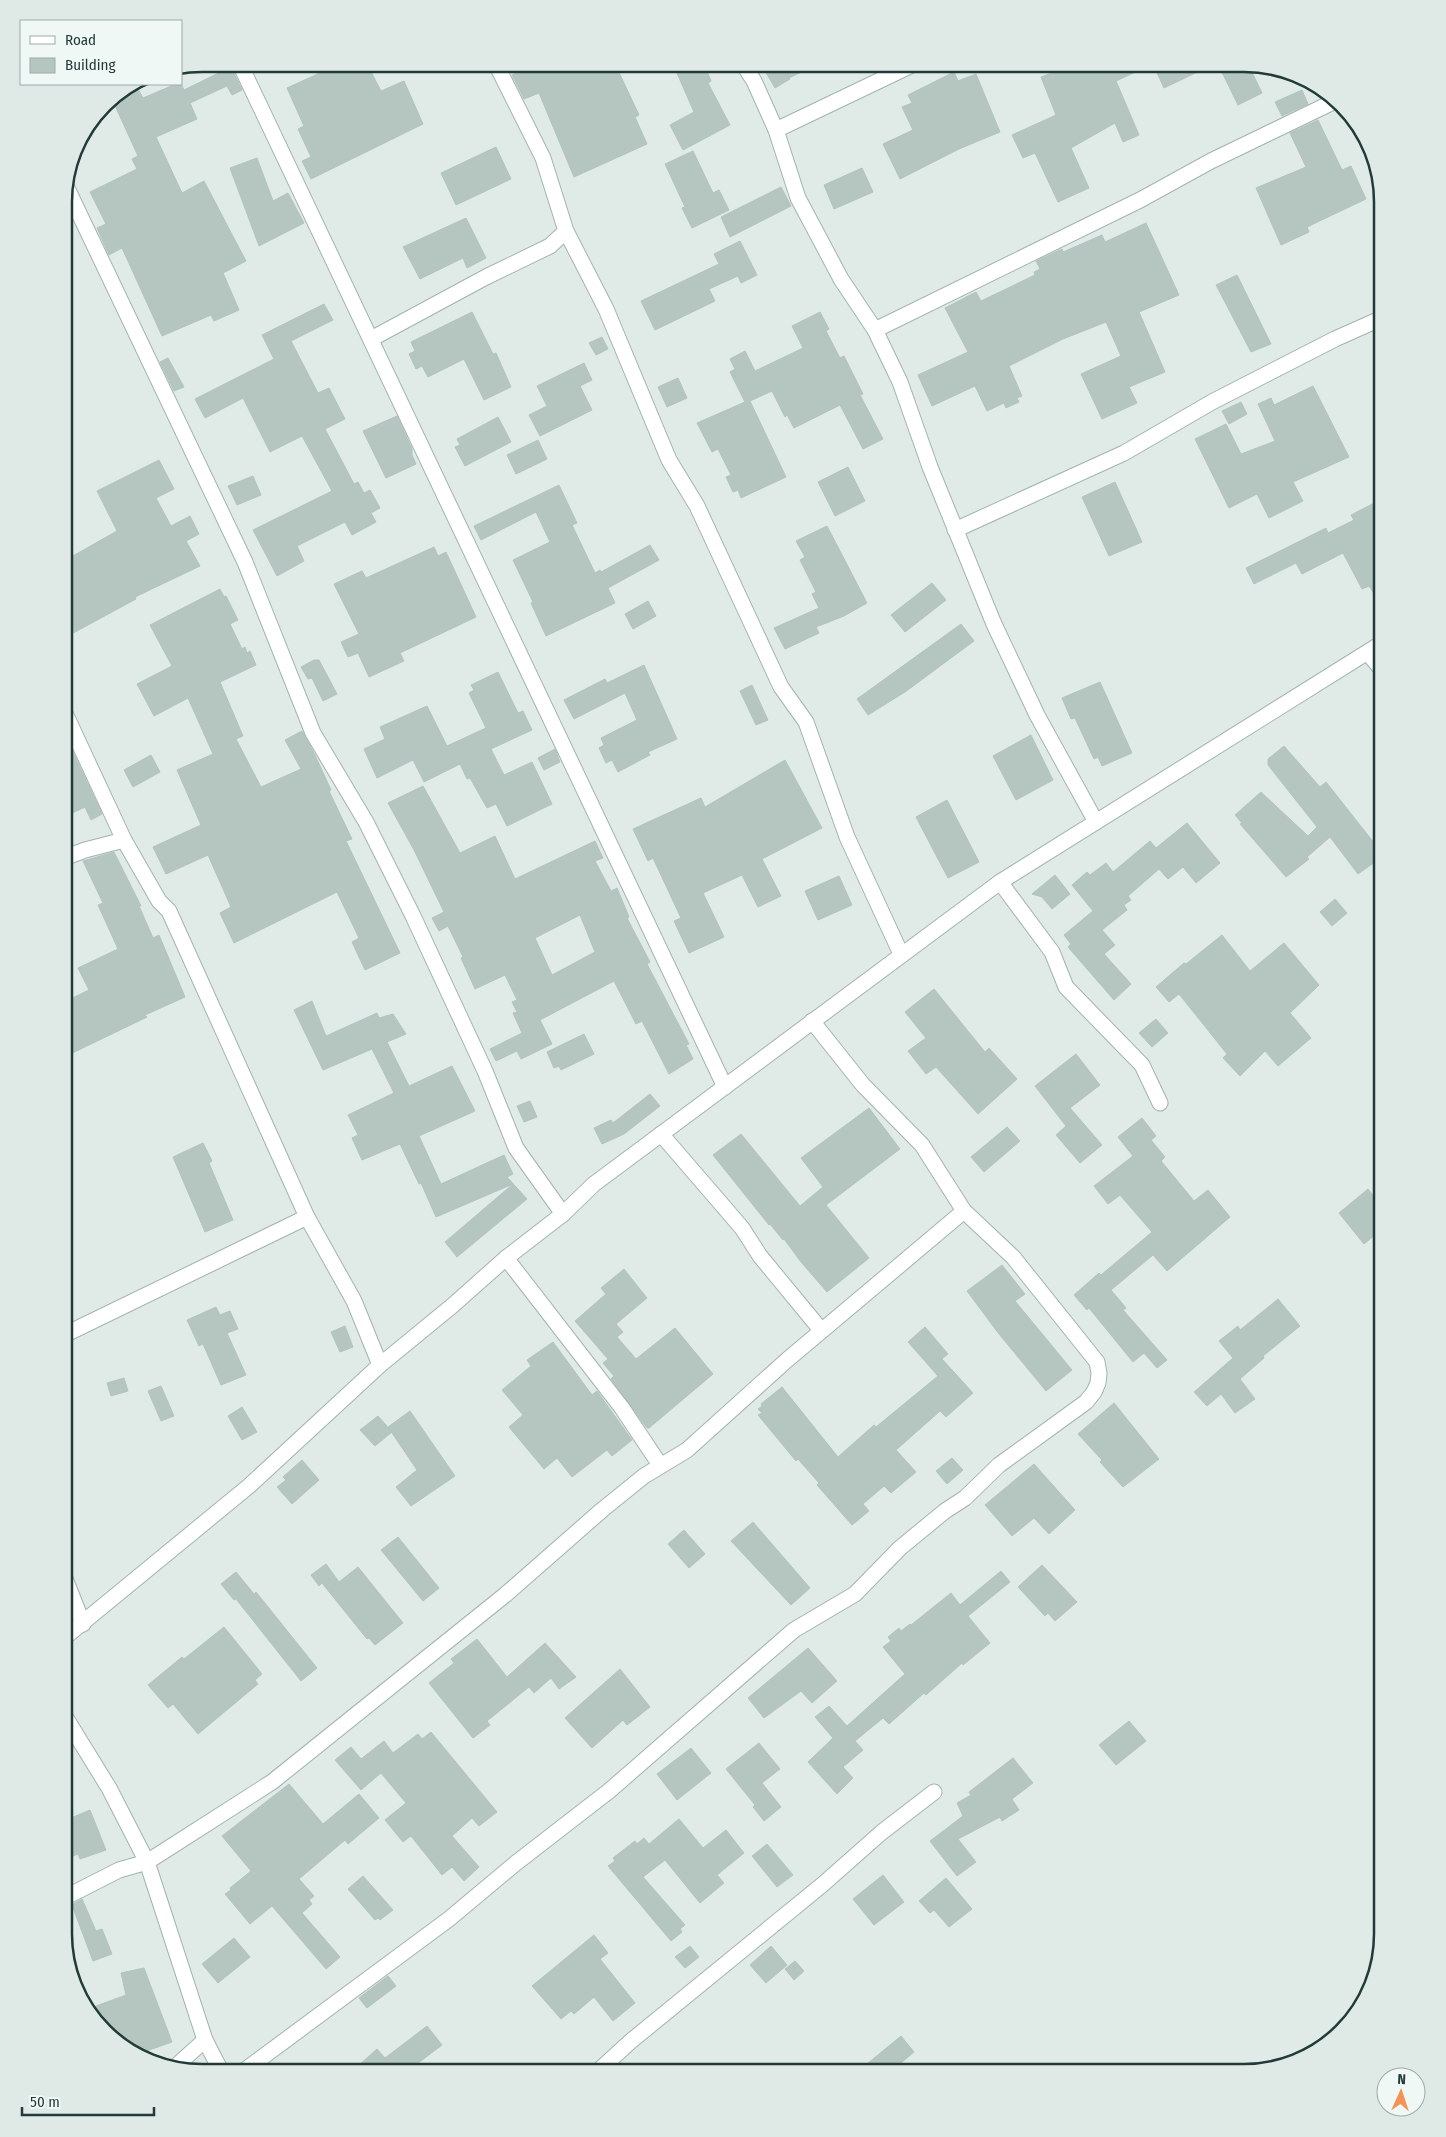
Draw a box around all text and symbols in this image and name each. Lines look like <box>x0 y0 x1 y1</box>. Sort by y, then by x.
legend <box>20 20 182 85</box>
text: Road <box>65 31 96 49</box>
text: Building <box>65 56 116 74</box>
north arrow <box>1376 2067 1426 2117</box>
text: N <box>1397 2071 1406 2088</box>
scale bar <box>22 2084 155 2116</box>
text: 50 m <box>30 2093 60 2111</box>

